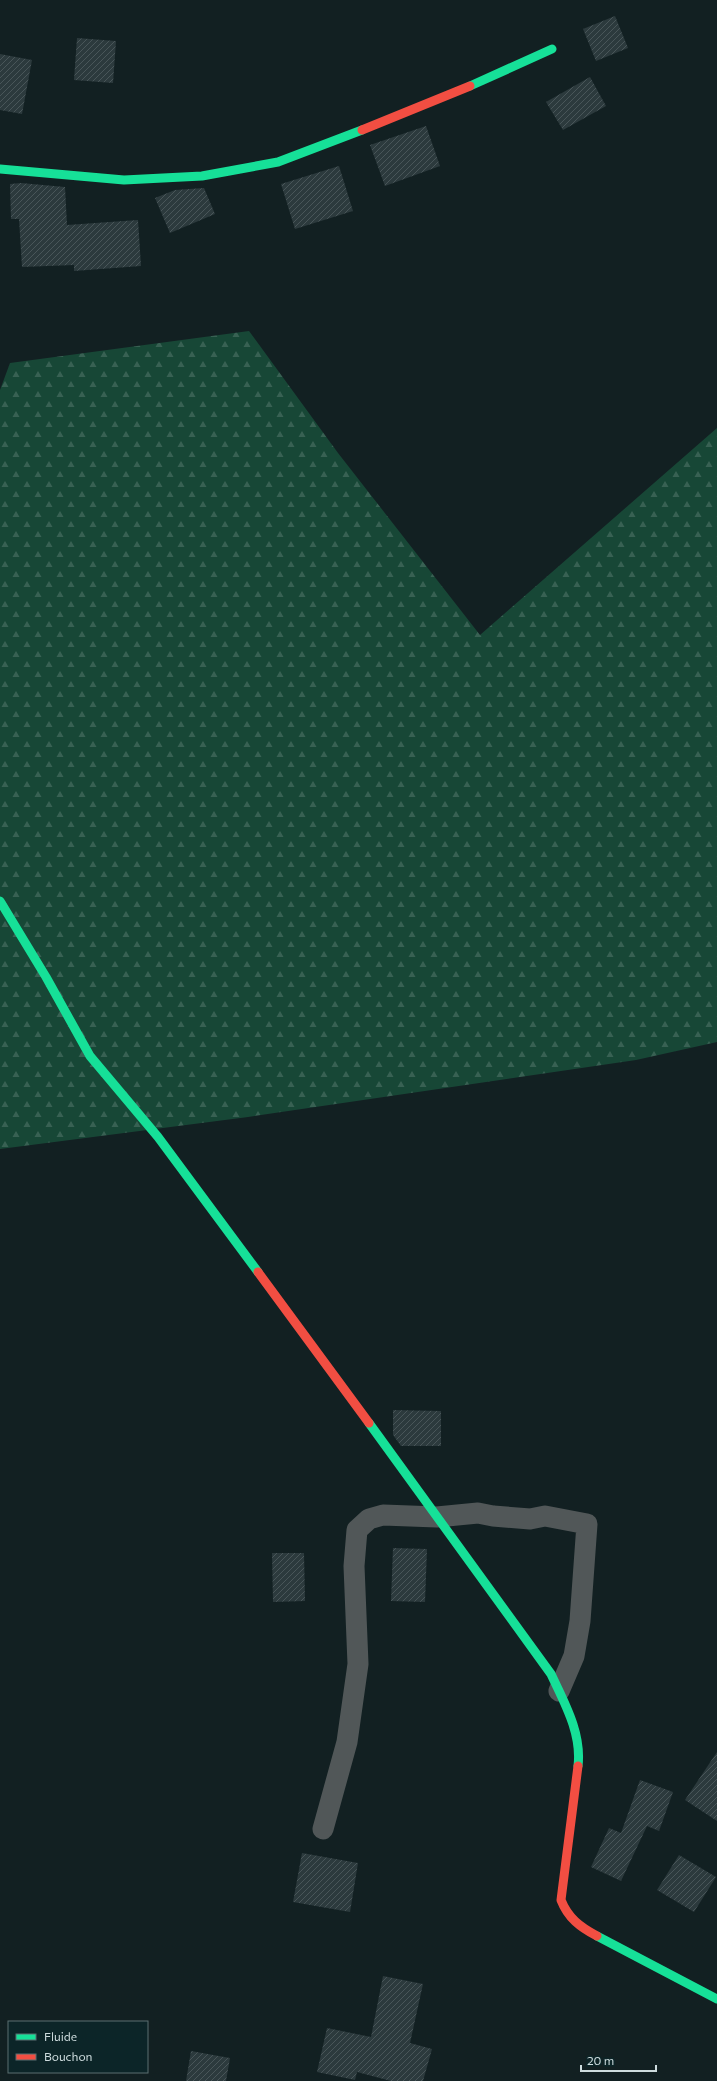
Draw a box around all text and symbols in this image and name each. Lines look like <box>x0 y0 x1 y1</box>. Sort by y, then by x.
legend <box>8 2021 148 2073</box>
text: Fluide <box>44 2029 77 2043</box>
scale bar <box>581 2047 656 2073</box>
text: Bouchon <box>44 2049 92 2063</box>
text: 20 m <box>587 2053 614 2067</box>

